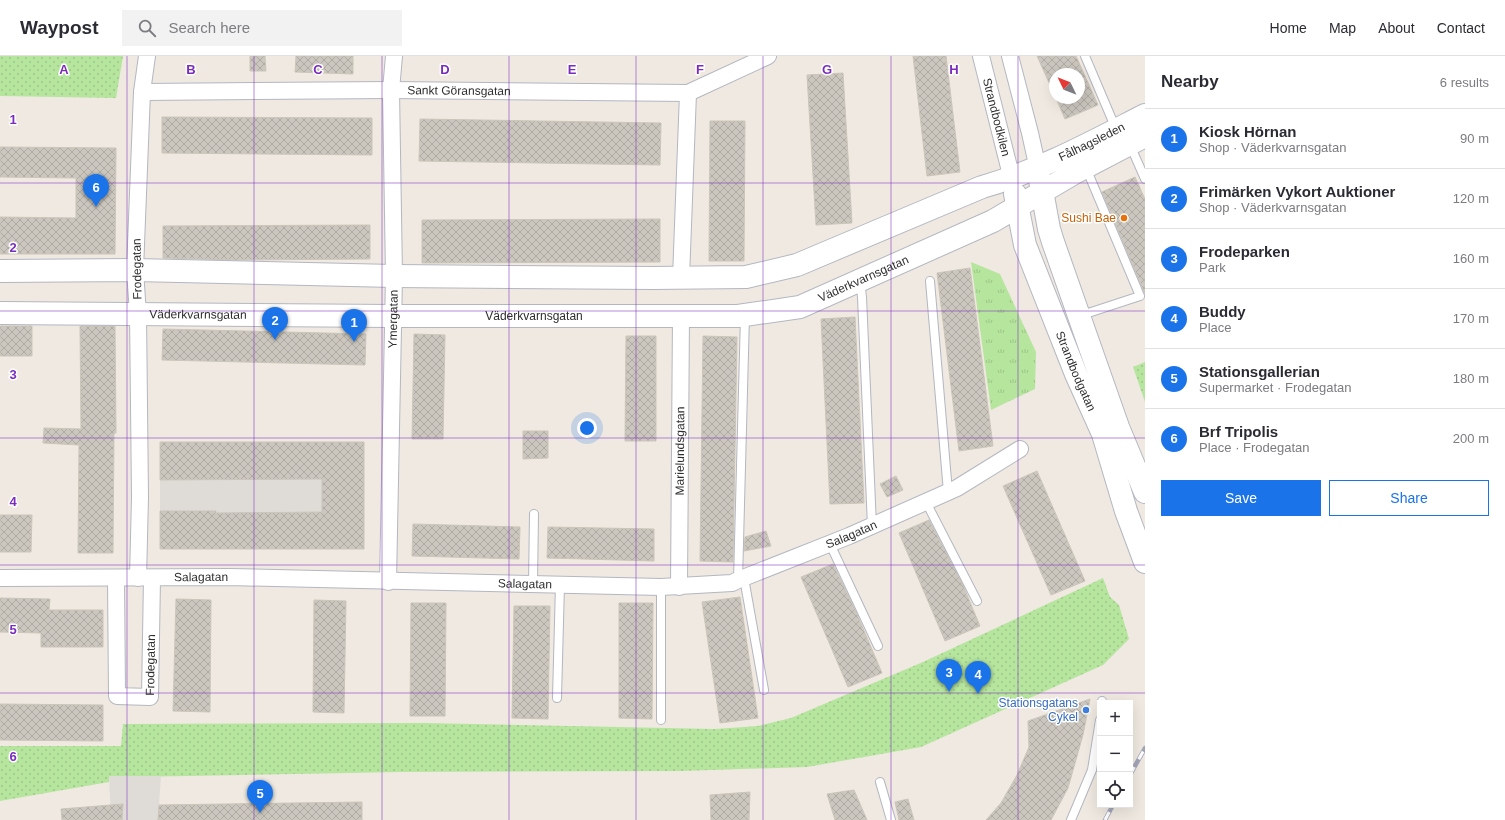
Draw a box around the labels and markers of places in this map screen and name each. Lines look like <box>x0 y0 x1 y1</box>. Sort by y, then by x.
pin: 6 <box>83 174 109 207</box>
place label: Sushi Bae <box>1061 211 1116 225</box>
marker: Sushi Bae <box>1119 213 1129 223</box>
pin: 2 <box>262 307 288 340</box>
pin: 1 <box>341 309 367 342</box>
pin: 3 <box>936 659 962 692</box>
pin: 4 <box>965 661 991 694</box>
place label: Stationsgatans Cykel <box>999 696 1078 724</box>
marker: Stationsgatans Cykel <box>1081 705 1091 715</box>
pin: 5 <box>247 780 273 813</box>

